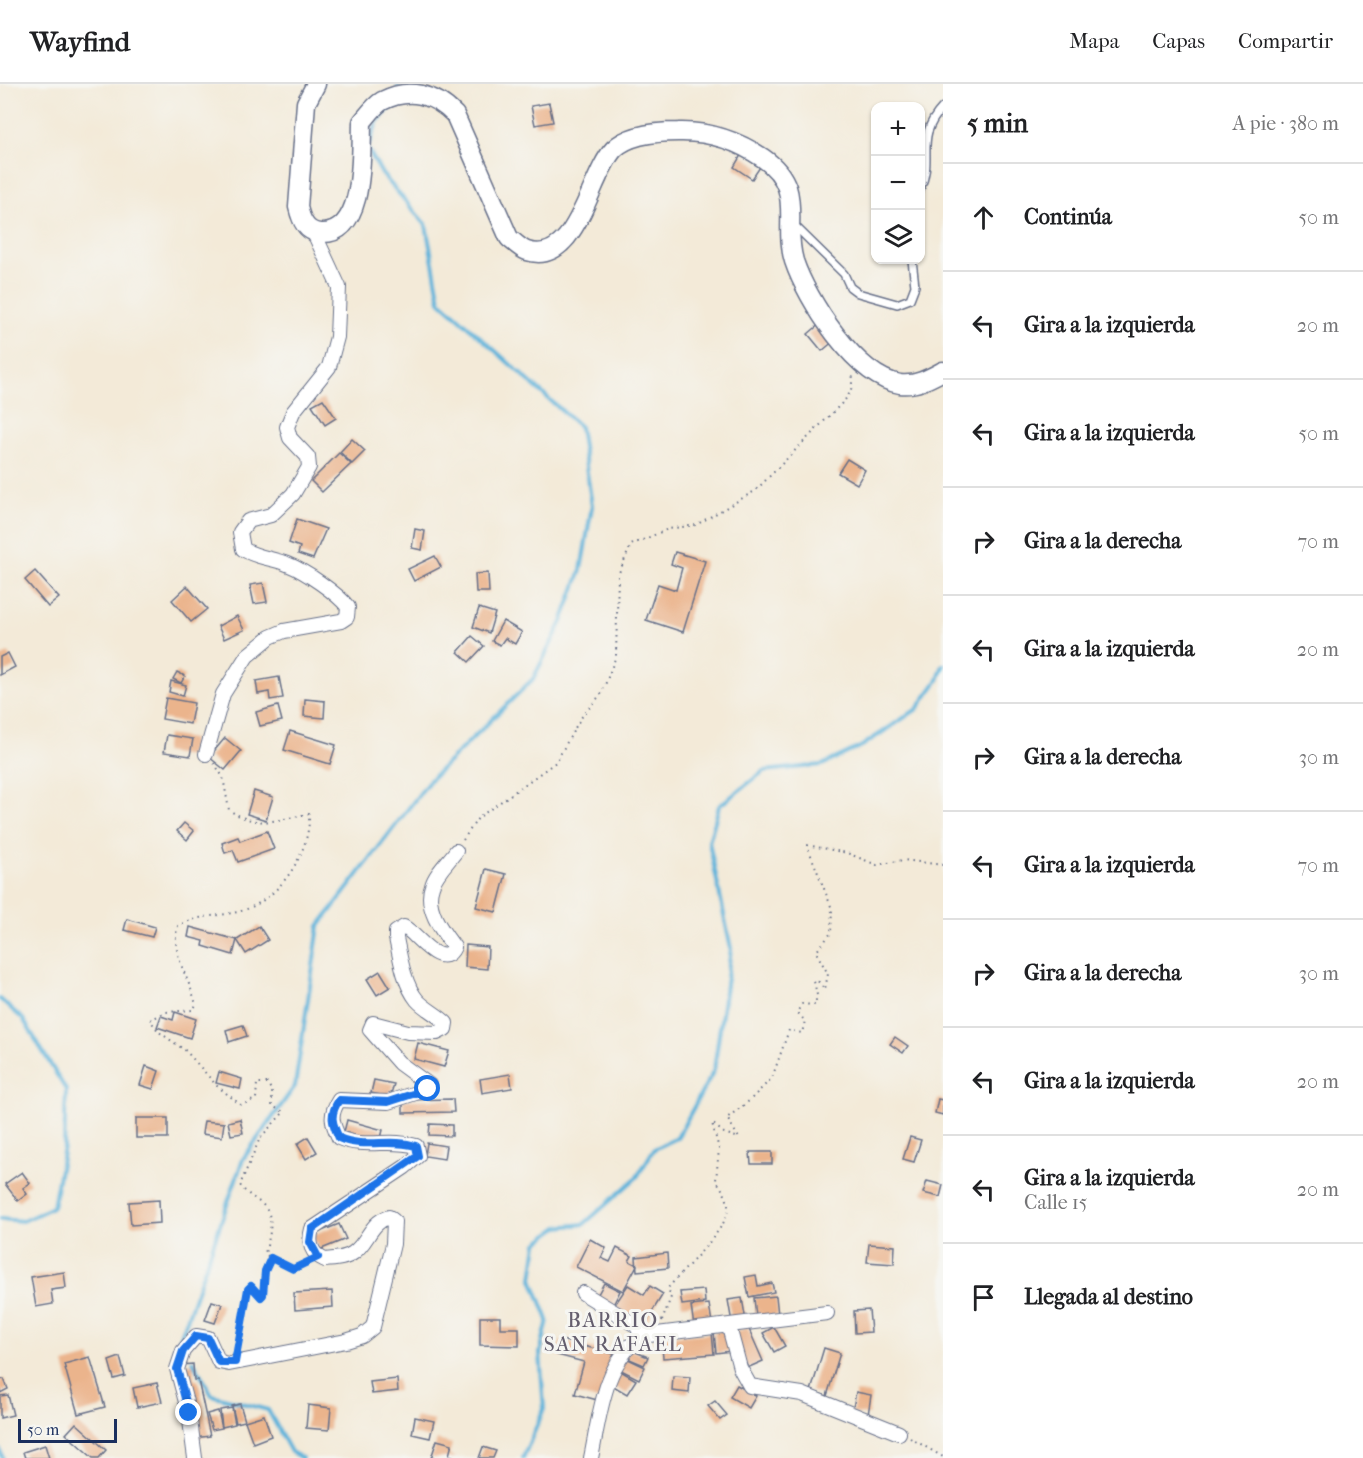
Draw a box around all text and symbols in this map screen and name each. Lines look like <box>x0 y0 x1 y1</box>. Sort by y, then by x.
text: Wayfind <box>30 25 130 58</box>
text: Mapa <box>1069 29 1119 53</box>
text: Capas <box>1152 29 1205 53</box>
text: Compartir <box>1238 29 1333 53</box>
map controls <box>871 102 925 264</box>
button: + <box>871 102 925 156</box>
text: 5 min <box>967 108 1028 139</box>
text: A pie · 380 m <box>1233 112 1339 135</box>
button: − <box>871 156 925 210</box>
icon: ahead <box>967 201 1000 234</box>
text: Continúa <box>1024 204 1112 230</box>
text: 50 m <box>1298 206 1339 229</box>
button: layers <box>871 210 925 264</box>
icon: left <box>967 309 1000 342</box>
text: Gira a la izquierda <box>1024 312 1195 338</box>
text: 20 m <box>1297 314 1339 337</box>
icon: left <box>967 417 1000 450</box>
text: Gira a la izquierda <box>1024 420 1195 446</box>
text: 50 m <box>1298 422 1339 445</box>
icon: right <box>967 525 1000 558</box>
text: Gira a la derecha <box>1024 528 1181 554</box>
text: 70 m <box>1297 530 1339 553</box>
icon: left <box>967 633 1000 666</box>
text: Gira a la izquierda <box>1024 636 1195 662</box>
text: 20 m <box>1297 638 1339 661</box>
icon: right <box>967 741 1000 774</box>
text: Gira a la derecha <box>1024 744 1181 770</box>
text: 30 m <box>1299 746 1339 769</box>
icon: left <box>967 849 1000 882</box>
text: Gira a la izquierda <box>1024 852 1195 878</box>
text: 70 m <box>1297 854 1339 877</box>
icon: right <box>967 957 1000 990</box>
text: Gira a la derecha <box>1024 960 1181 986</box>
text: 30 m <box>1299 962 1339 985</box>
icon: left <box>967 1065 1000 1098</box>
text: Gira a la izquierda <box>1024 1068 1195 1094</box>
text: 20 m <box>1297 1070 1339 1093</box>
route start <box>414 1075 440 1101</box>
text: Gira a la izquierda <box>1024 1165 1195 1191</box>
icon: left <box>967 1173 1000 1206</box>
text: 20 m <box>1297 1178 1339 1201</box>
text: Calle 15 <box>1024 1191 1088 1214</box>
icon: arrive <box>967 1281 1000 1314</box>
text: Llegada al destino <box>1024 1284 1193 1310</box>
district label: BARRIO SAN RAFAEL <box>544 1308 682 1356</box>
route end <box>175 1399 201 1425</box>
scale bar <box>18 1416 117 1444</box>
text: 50 m <box>27 1420 59 1439</box>

